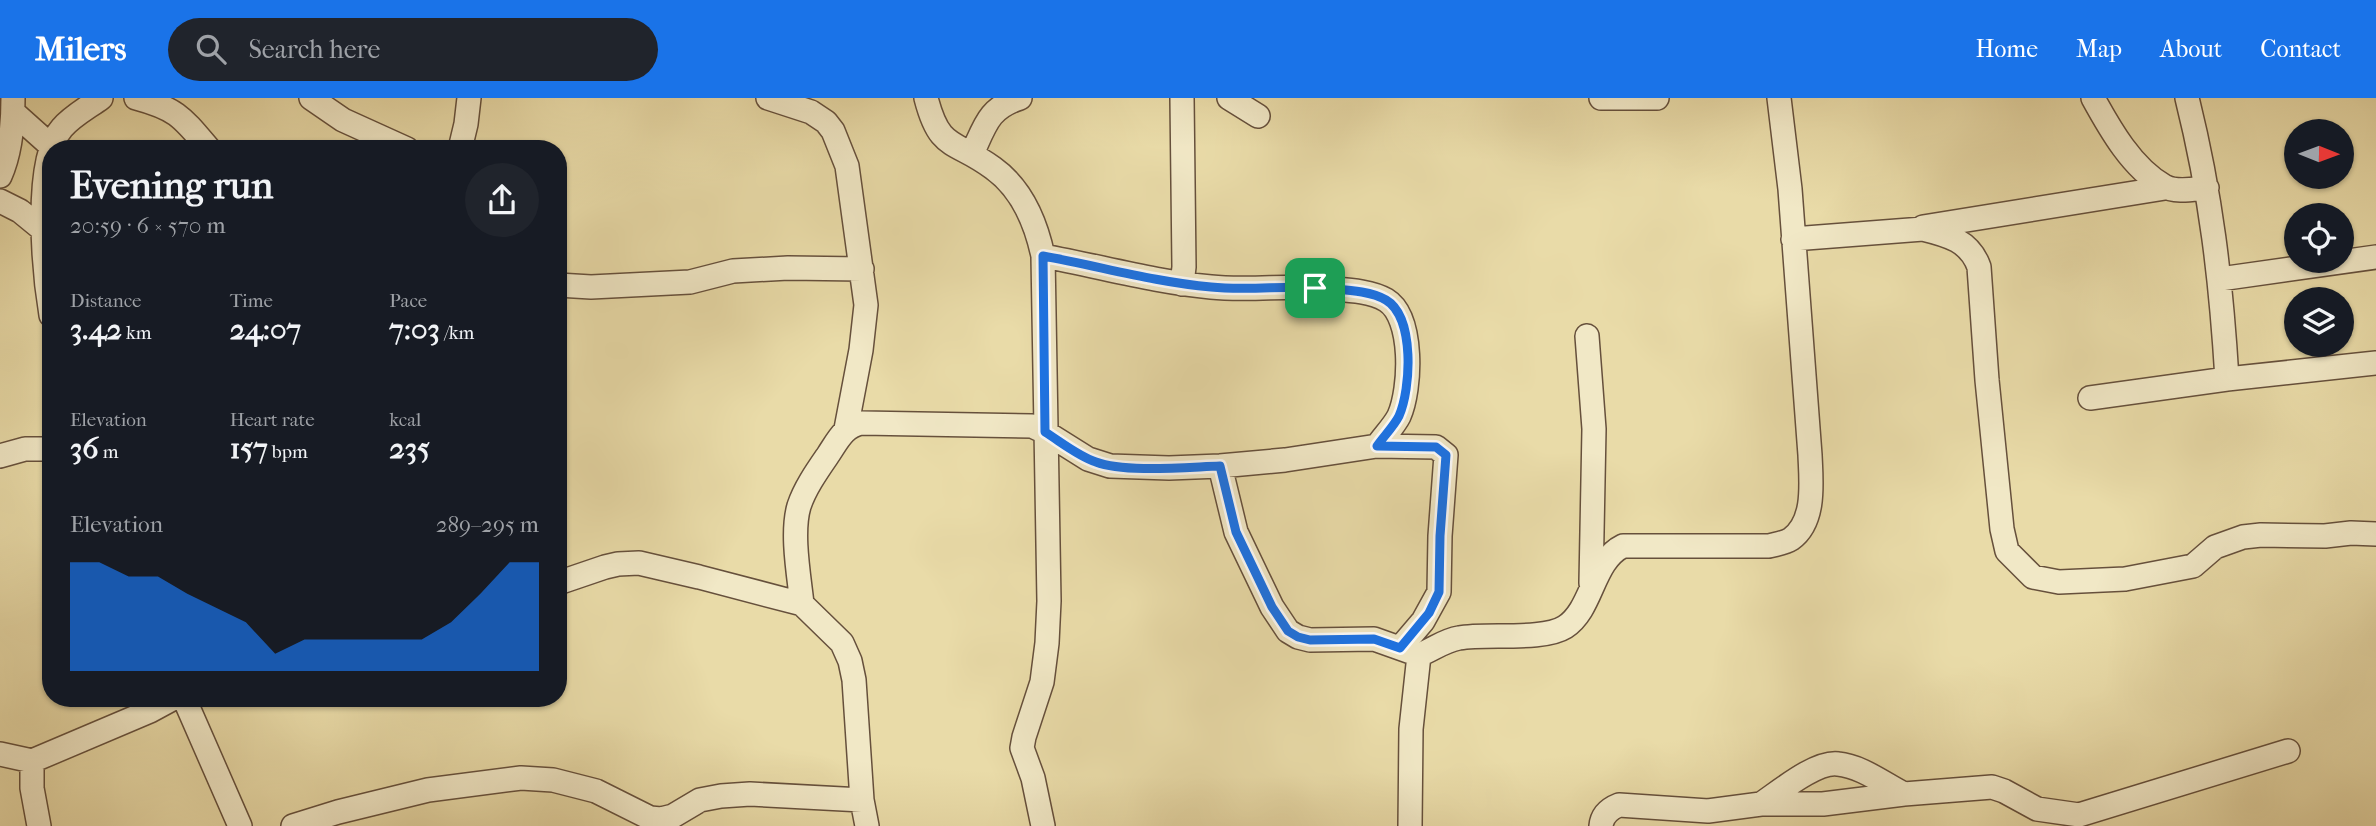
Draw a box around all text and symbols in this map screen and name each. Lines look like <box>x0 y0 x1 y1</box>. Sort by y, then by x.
search box <box>168 18 658 81</box>
text: Milers <box>35 30 126 69</box>
icon: search <box>192 30 230 68</box>
text: Search here <box>248 34 380 65</box>
text: Home <box>1976 35 2038 63</box>
text: Map <box>2076 35 2122 63</box>
text: About <box>2160 35 2222 63</box>
text: Contact <box>2260 35 2341 63</box>
north arrow <box>2284 119 2354 189</box>
map controls <box>2284 119 2354 357</box>
text: Evening run <box>70 163 273 208</box>
button: share <box>465 163 539 237</box>
button: locate <box>2284 203 2354 273</box>
text: 20:59 · 6 × 570 m <box>70 212 226 239</box>
pin <box>1285 258 1345 318</box>
icon: arrive <box>1296 269 1334 307</box>
button: layers <box>2284 287 2354 357</box>
text: Distance <box>70 290 141 312</box>
text: Time <box>230 290 273 312</box>
text: Pace <box>389 290 427 312</box>
text: 3.42 <box>70 312 122 347</box>
text: 24:07 <box>230 312 301 347</box>
text: 7:03 <box>389 312 440 347</box>
text: km <box>122 322 152 344</box>
text: /km <box>440 322 474 344</box>
text: Elevation <box>70 409 147 431</box>
text: Heart rate <box>230 409 315 431</box>
text: kcal <box>389 409 421 431</box>
text: 36 <box>70 431 99 466</box>
text: 157 <box>230 431 268 466</box>
text: 235 <box>389 431 430 466</box>
text: m <box>99 441 118 463</box>
text: bpm <box>268 441 308 463</box>
text: Elevation <box>70 511 163 538</box>
text: 289–295 m <box>436 511 539 538</box>

